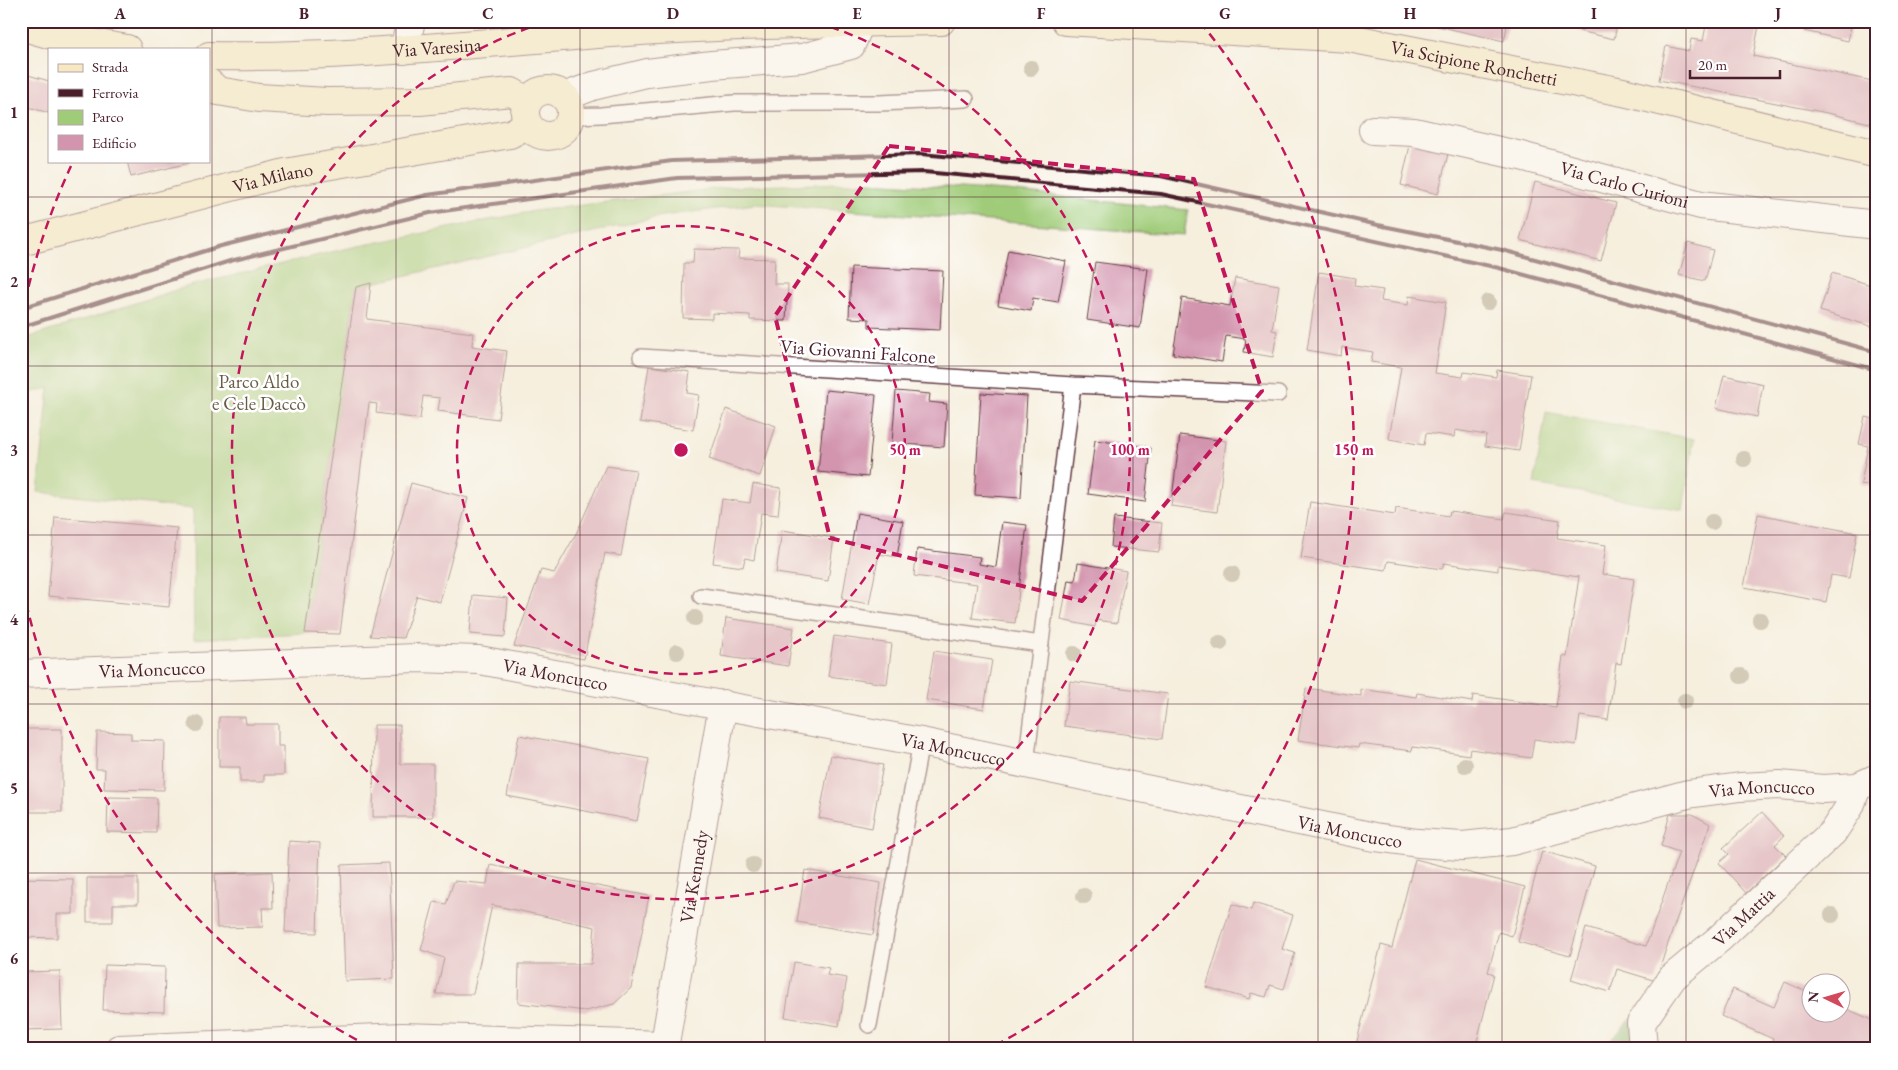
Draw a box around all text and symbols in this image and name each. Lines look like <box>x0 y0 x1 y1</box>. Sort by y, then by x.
text: A <box>113 3 126 24</box>
text: B <box>299 3 309 24</box>
text: C <box>482 3 494 24</box>
text: D <box>667 3 679 24</box>
text: E <box>852 3 862 24</box>
text: F <box>1037 3 1046 24</box>
text: G <box>1219 3 1231 24</box>
text: H <box>1404 3 1417 24</box>
text: I <box>1591 3 1597 24</box>
text: J <box>1773 3 1781 24</box>
street label: Via Varesina <box>391 32 483 63</box>
street label: Via Scipione Ronchetti <box>1388 34 1560 92</box>
legend <box>48 48 210 162</box>
scale bar <box>1690 48 1780 80</box>
text: 20 m <box>1698 55 1727 74</box>
text: Strada <box>92 57 128 76</box>
text: Ferrovia <box>92 83 139 102</box>
text: 1 <box>10 102 18 123</box>
text: Parco <box>92 107 124 126</box>
text: Edificio <box>92 133 136 152</box>
street label: Via Carlo Curioni <box>1557 155 1692 214</box>
street label: Via Milano <box>230 156 315 199</box>
text: 2 <box>10 271 19 292</box>
street label: Via Giovanni Falcone <box>779 334 936 369</box>
park label: Parco Aldo e Cele Daccò <box>212 369 306 416</box>
text: 3 <box>10 440 18 461</box>
text: 50 m <box>889 440 921 459</box>
text: 100 m <box>1110 440 1150 459</box>
text: 150 m <box>1334 440 1374 459</box>
centre of rings <box>672 441 690 459</box>
text: 4 <box>10 609 19 630</box>
street label: Via Moncucco <box>501 653 610 697</box>
street label: Via Moncucco <box>98 655 206 684</box>
street label: Via Moncucco <box>899 727 1008 772</box>
street label: Via Moncucco <box>1707 773 1816 804</box>
text: 5 <box>10 778 18 799</box>
street label: Via Moncucco <box>1295 809 1404 854</box>
street label: Via Kennedy <box>674 827 714 925</box>
street label: Via Mattia <box>1707 881 1780 952</box>
text: 6 <box>10 948 19 969</box>
north arrow <box>1800 972 1850 1022</box>
text: N <box>1804 990 1823 1003</box>

